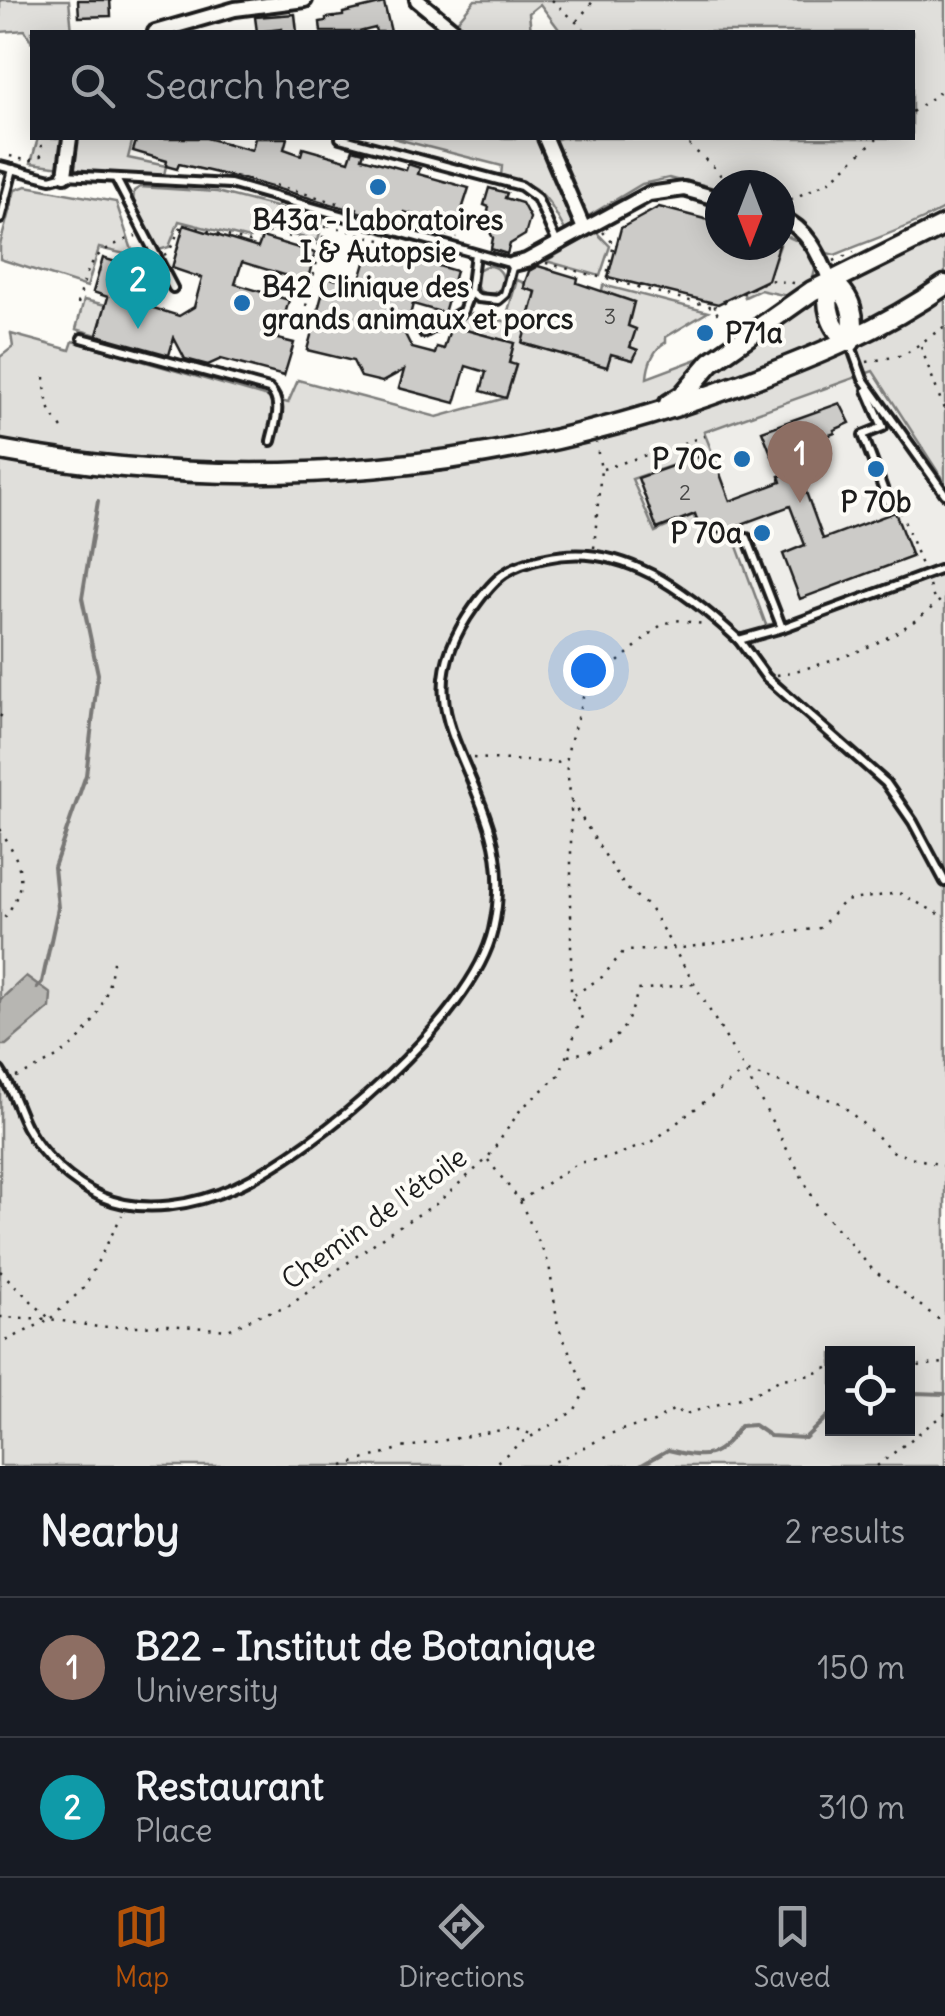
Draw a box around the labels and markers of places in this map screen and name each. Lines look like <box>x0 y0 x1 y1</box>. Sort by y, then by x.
marker: B43a - Laboratoires I & Autopsie <box>367 176 389 198</box>
place label: B43a - Laboratoires I & Autopsie <box>253 202 504 270</box>
pin: 2 <box>106 246 170 329</box>
place label: B42 Clinique des grands animaux et porcs <box>262 269 574 337</box>
marker: B42 Clinique des grands animaux et porcs <box>231 292 253 314</box>
place label: P71a <box>725 315 783 351</box>
marker: P71a <box>694 322 716 344</box>
pin: 1 <box>768 420 832 503</box>
place label: P 70c <box>652 441 722 477</box>
marker: P 70c <box>731 448 753 470</box>
marker: P 70b <box>865 458 887 480</box>
place label: P 70b <box>840 484 912 520</box>
place label: P 70a <box>670 515 742 551</box>
marker: P 70a <box>751 522 773 544</box>

